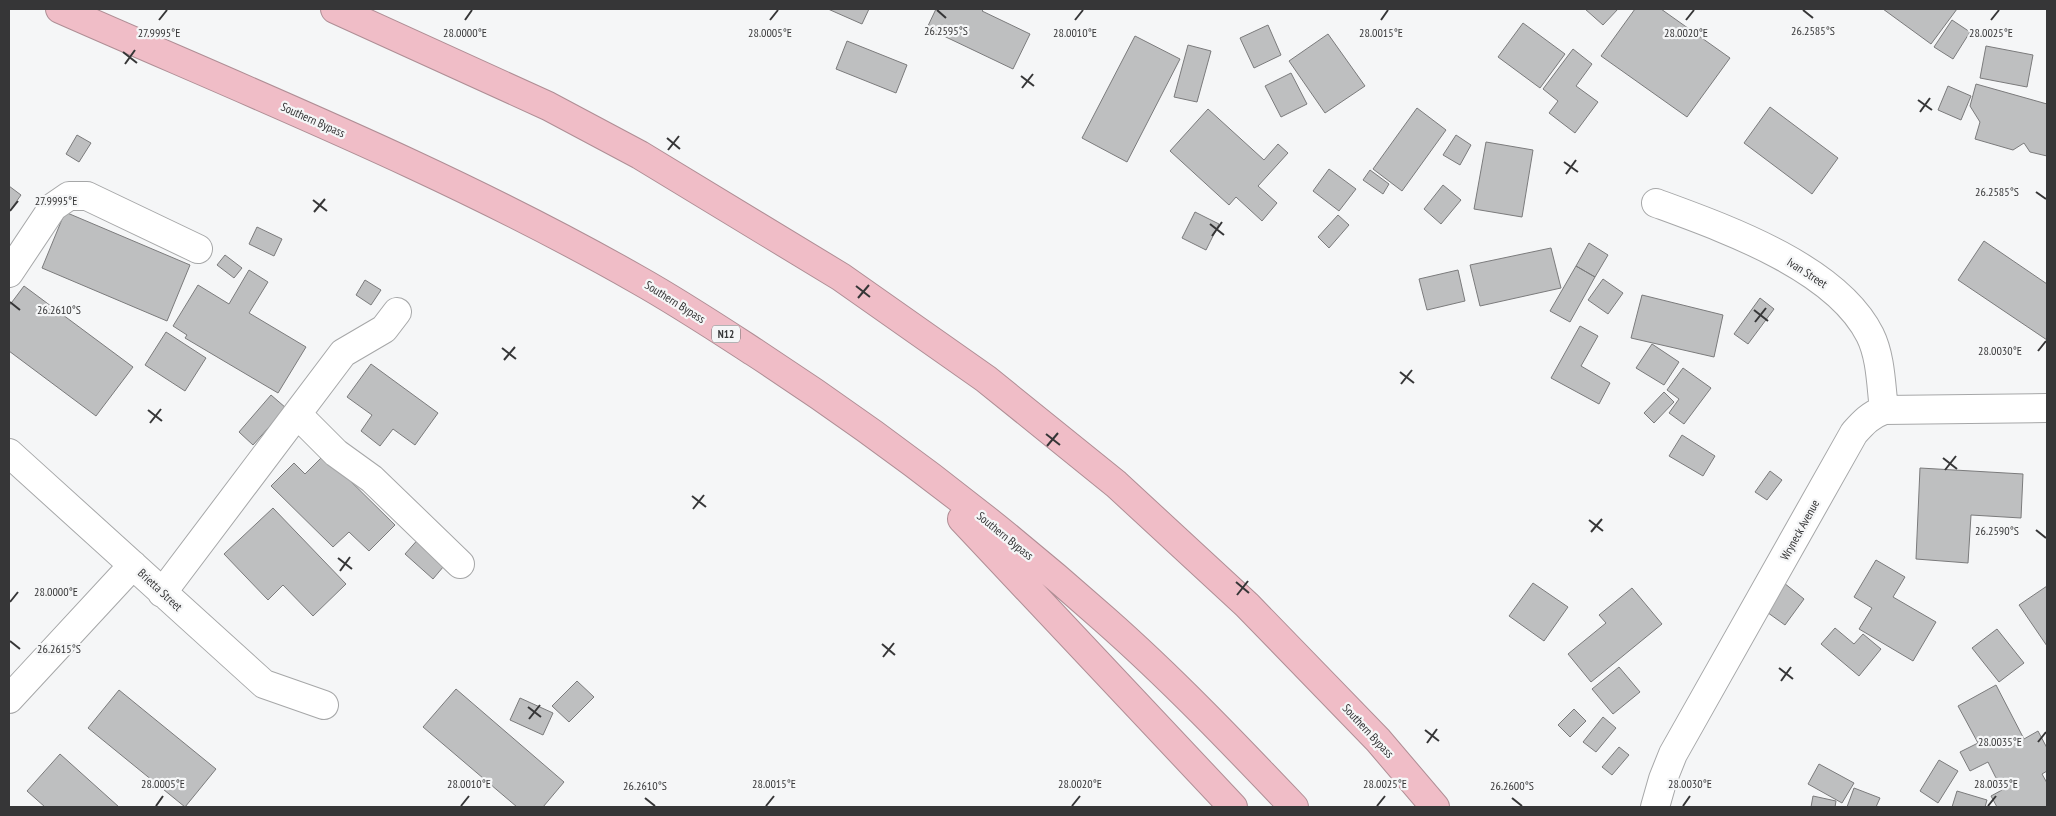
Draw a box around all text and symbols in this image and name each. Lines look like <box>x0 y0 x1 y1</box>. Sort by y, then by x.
text: 26.2595°S <box>924 23 968 38</box>
text: 26.2585°S <box>1791 23 1835 38</box>
text: 27.9995°E <box>138 25 180 40</box>
text: 28.0000°E <box>443 25 487 40</box>
text: 28.0005°E <box>748 25 792 40</box>
text: 28.0010°E <box>1053 25 1097 40</box>
text: 28.0015°E <box>1359 25 1403 40</box>
text: 28.0020°E <box>1664 25 1708 40</box>
text: 28.0025°E <box>1969 25 2013 40</box>
street label: Southern Bypass <box>279 99 348 140</box>
text: 26.2585°S <box>1975 184 2019 199</box>
text: 27.9995°E <box>35 193 77 208</box>
street label: Ivan Street <box>1784 254 1831 291</box>
street label: Southern Bypass <box>642 277 708 326</box>
text: 26.2610°S <box>37 302 81 317</box>
road number: N12 <box>712 326 740 342</box>
text: 28.0030°E <box>1978 343 2022 358</box>
street label: Wryneck Avenue <box>1777 497 1822 563</box>
street label: Southern Bypass <box>974 508 1037 563</box>
text: 26.2590°S <box>1975 523 2019 538</box>
street label: Brietta Street <box>135 565 186 614</box>
text: 28.0000°E <box>34 584 78 599</box>
text: 26.2615°S <box>37 641 81 656</box>
street label: Southern Bypass <box>1340 701 1397 761</box>
text: 28.0035°E <box>1978 734 2022 749</box>
text: 28.0005°E <box>141 776 185 791</box>
text: 28.0010°E <box>447 776 491 791</box>
text: 28.0015°E <box>752 776 796 791</box>
text: 28.0020°E <box>1058 776 1102 791</box>
text: 28.0025°E <box>1363 776 1407 791</box>
text: 28.0030°E <box>1668 776 1712 791</box>
text: 28.0035°E <box>1974 776 2018 791</box>
text: 26.2610°S <box>623 778 667 793</box>
text: 26.2600°S <box>1490 778 1534 793</box>

